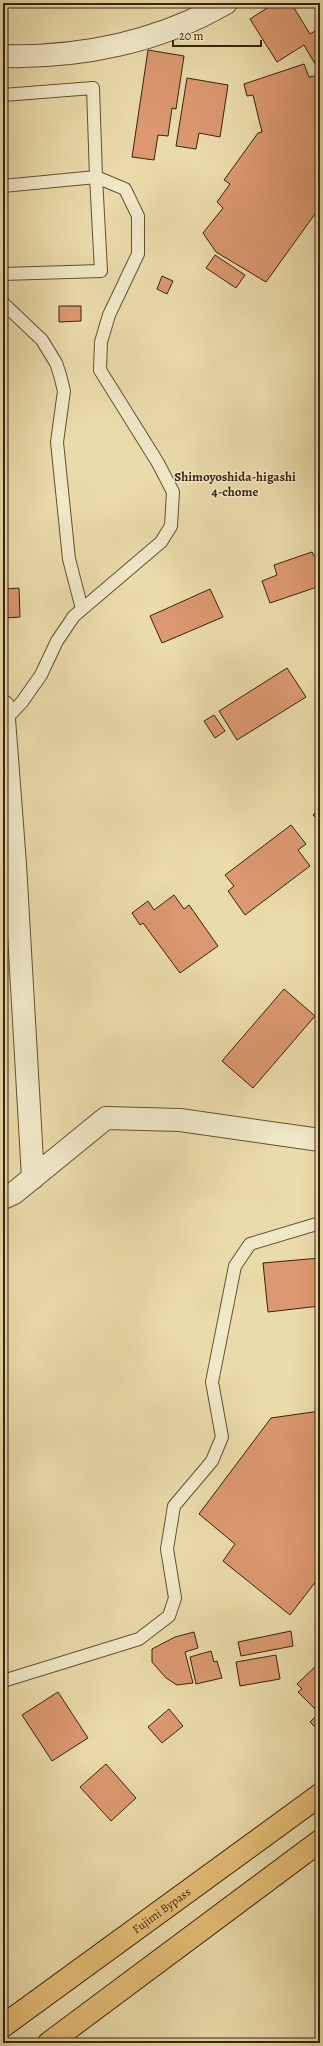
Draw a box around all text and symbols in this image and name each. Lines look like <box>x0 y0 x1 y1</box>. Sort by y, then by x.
scale bar <box>173 22 261 48</box>
text: 20 m <box>179 28 203 44</box>
district label: Shimoyoshida-higashi 4-chome <box>174 468 296 500</box>
street label: Fujimi Bypass <box>129 1884 194 1937</box>

